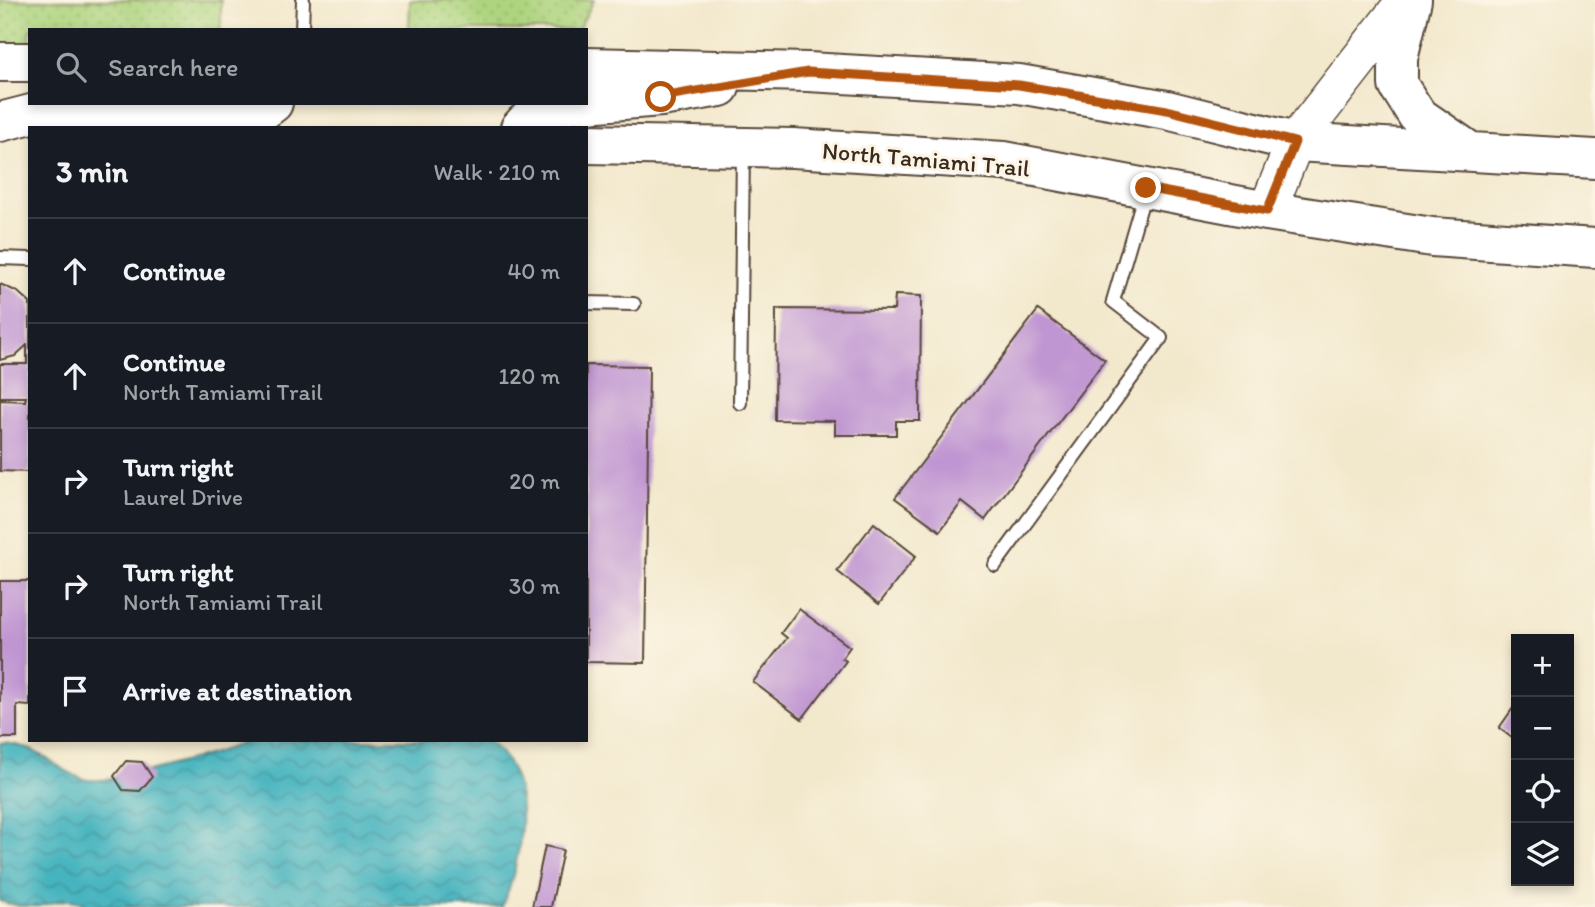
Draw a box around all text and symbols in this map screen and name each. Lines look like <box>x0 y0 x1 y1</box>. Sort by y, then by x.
search box <box>28 28 588 105</box>
icon: search <box>52 48 90 86</box>
text: Search here <box>108 51 238 83</box>
route start <box>645 81 676 112</box>
street label: North Tamiami Trail <box>821 135 1031 183</box>
text: 3 min <box>56 153 128 190</box>
text: Walk · 210 m <box>434 158 560 186</box>
route end <box>1130 172 1161 203</box>
icon: ahead <box>56 252 94 290</box>
text: Continue <box>123 255 226 287</box>
text: 40 m <box>507 257 560 285</box>
text: Continue <box>123 346 226 378</box>
icon: ahead <box>56 357 94 395</box>
text: 120 m <box>499 362 560 390</box>
text: North Tamiami Trail <box>123 378 323 406</box>
text: Turn right <box>123 451 234 483</box>
icon: right <box>56 462 94 500</box>
text: 20 m <box>509 467 560 495</box>
text: Laurel Drive <box>123 483 243 511</box>
text: Turn right <box>123 556 234 588</box>
icon: right <box>56 567 94 605</box>
text: 30 m <box>509 572 560 600</box>
text: North Tamiami Trail <box>123 588 323 616</box>
map controls <box>1511 634 1574 886</box>
button: + <box>1511 634 1574 697</box>
icon: arrive <box>56 672 94 710</box>
text: Arrive at destination <box>123 675 352 707</box>
button: − <box>1511 697 1574 760</box>
button: locate <box>1511 760 1574 823</box>
button: layers <box>1511 823 1574 886</box>

